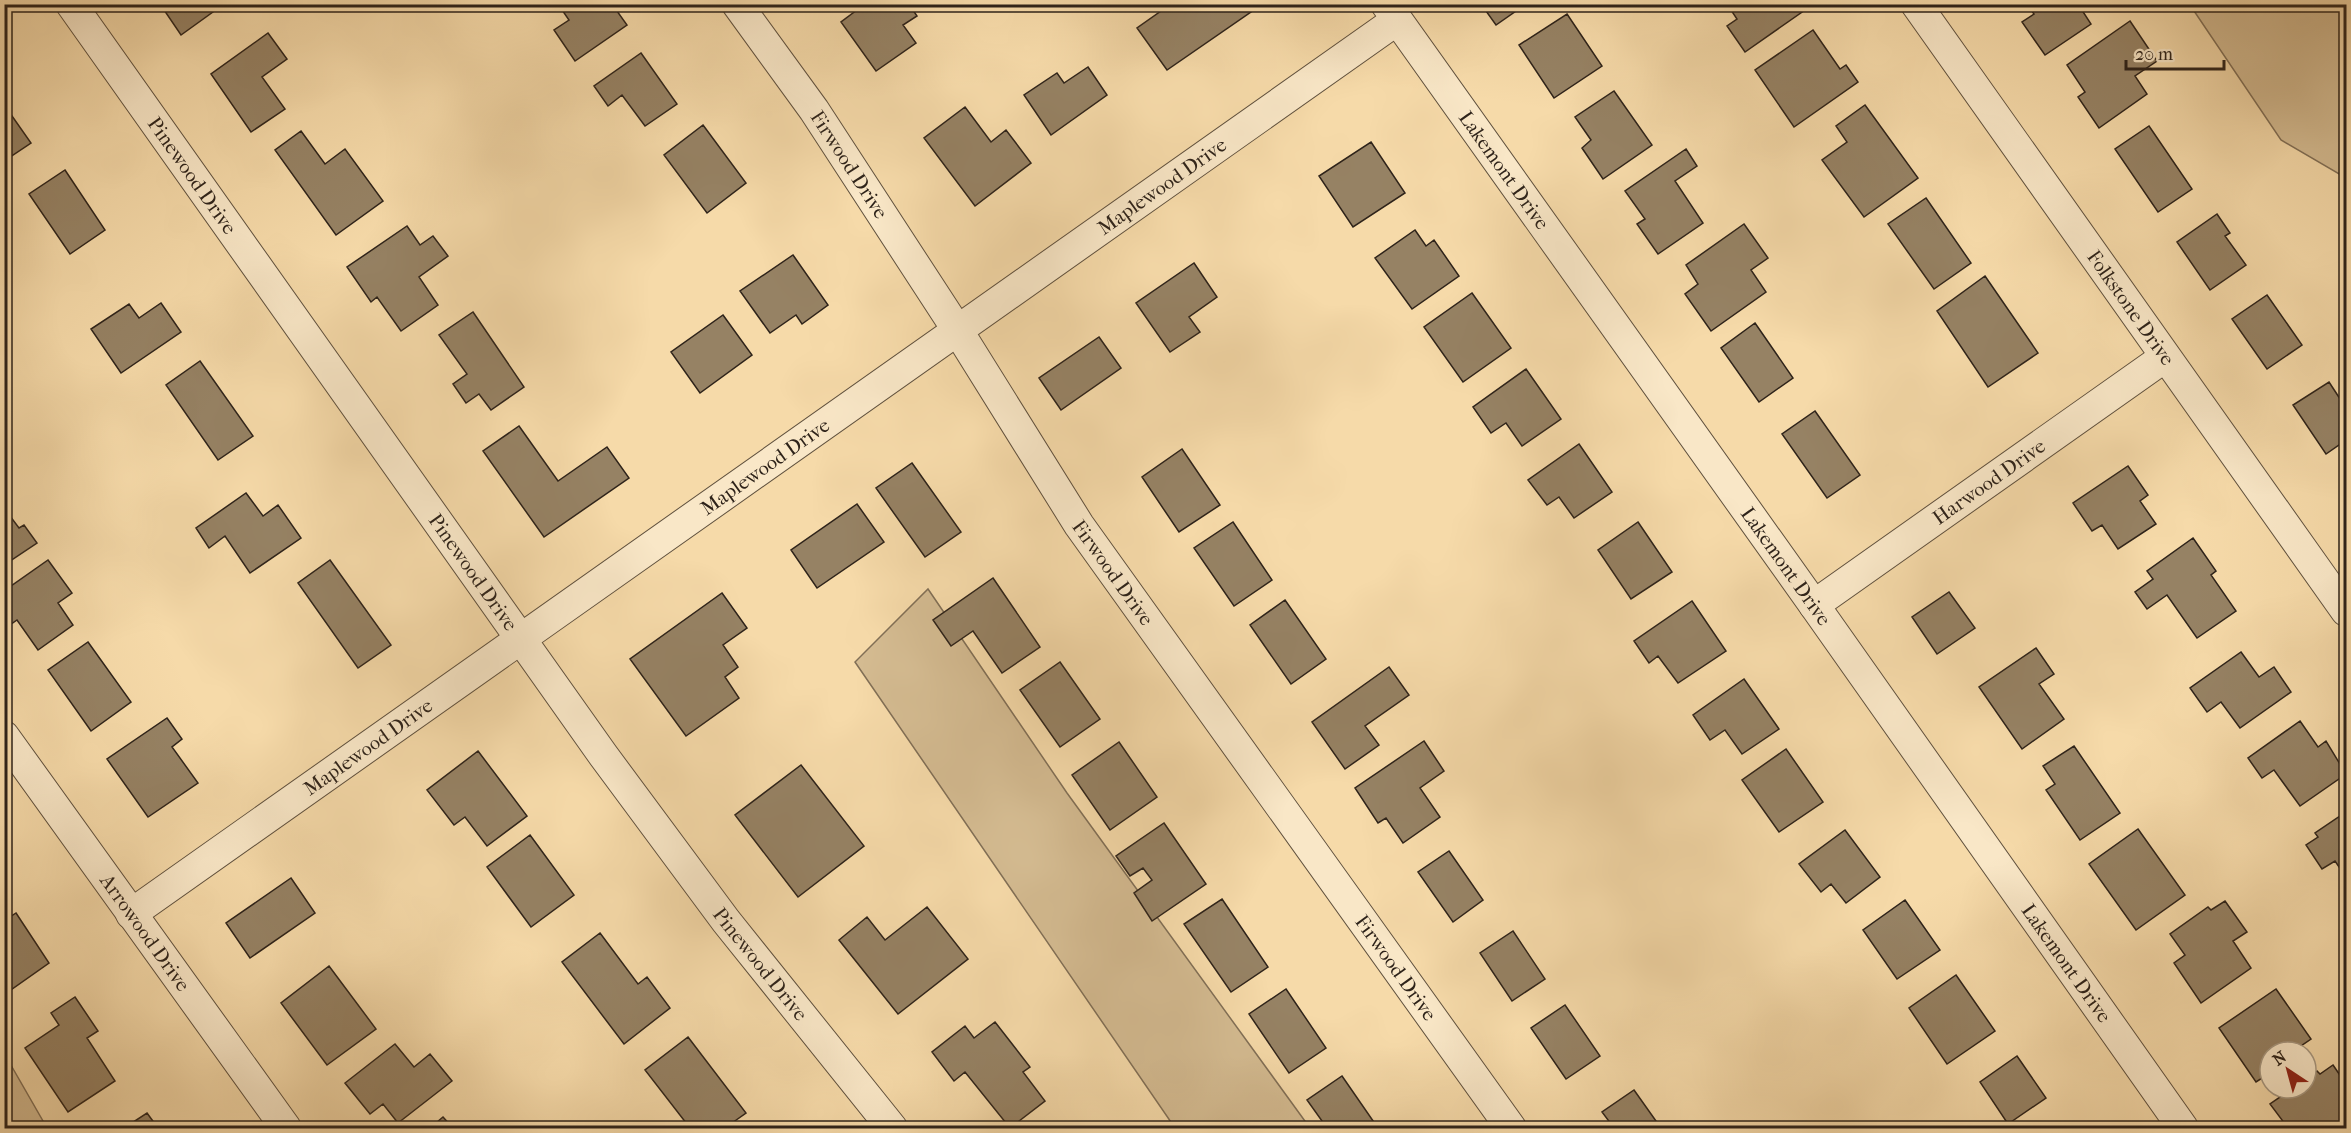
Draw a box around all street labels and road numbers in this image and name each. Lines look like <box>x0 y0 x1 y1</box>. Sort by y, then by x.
street label: Firwood Drive <box>806 106 893 223</box>
street label: Lakemont Drive <box>1454 107 1554 234</box>
street label: Pinewood Drive <box>143 112 242 238</box>
street label: Maplewood Drive <box>1093 133 1231 239</box>
street label: Folkstone Drive <box>2082 246 2180 370</box>
street label: Maplewood Drive <box>696 413 834 520</box>
street label: Harwood Drive <box>1928 434 2050 529</box>
street label: Lakemont Drive <box>1736 502 1836 630</box>
street label: Pinewood Drive <box>424 509 523 635</box>
street label: Firwood Drive <box>1068 515 1159 630</box>
street label: Maplewood Drive <box>299 693 437 800</box>
street label: Arrowood Drive <box>95 869 195 995</box>
street label: Lakemont Drive <box>2017 899 2116 1027</box>
street label: Pinewood Drive <box>708 903 813 1025</box>
street label: Firwood Drive <box>1351 911 1442 1025</box>

